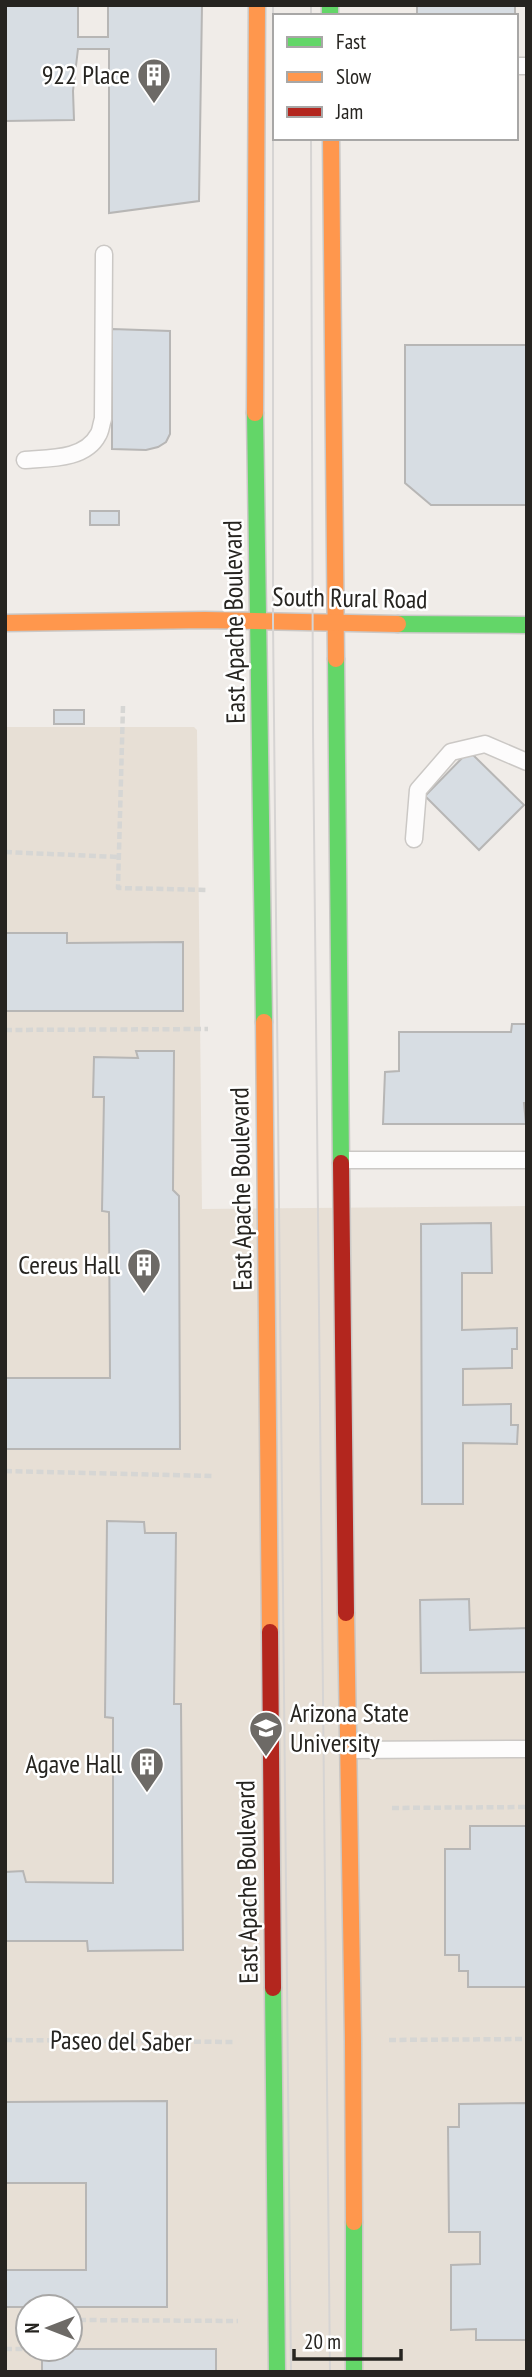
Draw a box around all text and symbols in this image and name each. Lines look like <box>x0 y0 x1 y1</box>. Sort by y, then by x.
legend <box>273 14 518 140</box>
text: Fast <box>336 28 366 55</box>
building icon: 922 Place <box>135 56 173 105</box>
place label: 922 Place <box>42 58 130 91</box>
text: Slow <box>336 63 372 90</box>
text: Jam <box>335 98 363 125</box>
street label: East Apache Boulevard <box>215 520 252 724</box>
street label: South Rural Road <box>272 580 428 615</box>
street label: East Apache Boulevard <box>222 1087 259 1291</box>
building icon: Cereus Hall <box>125 1246 163 1295</box>
place label: Cereus Hall <box>18 1248 120 1281</box>
place label: Arizona State University <box>290 1696 409 1759</box>
school or university icon: Arizona State University <box>247 1709 285 1758</box>
building icon: Agave Hall <box>128 1745 166 1794</box>
place label: Agave Hall <box>26 1747 122 1780</box>
street label: East Apache Boulevard <box>228 1780 265 1984</box>
street label: Paseo del Saber <box>50 2023 192 2058</box>
north arrow <box>14 2293 84 2363</box>
scale bar <box>294 2318 401 2362</box>
text: N <box>20 2323 44 2333</box>
text: 20 m <box>304 2328 341 2355</box>

